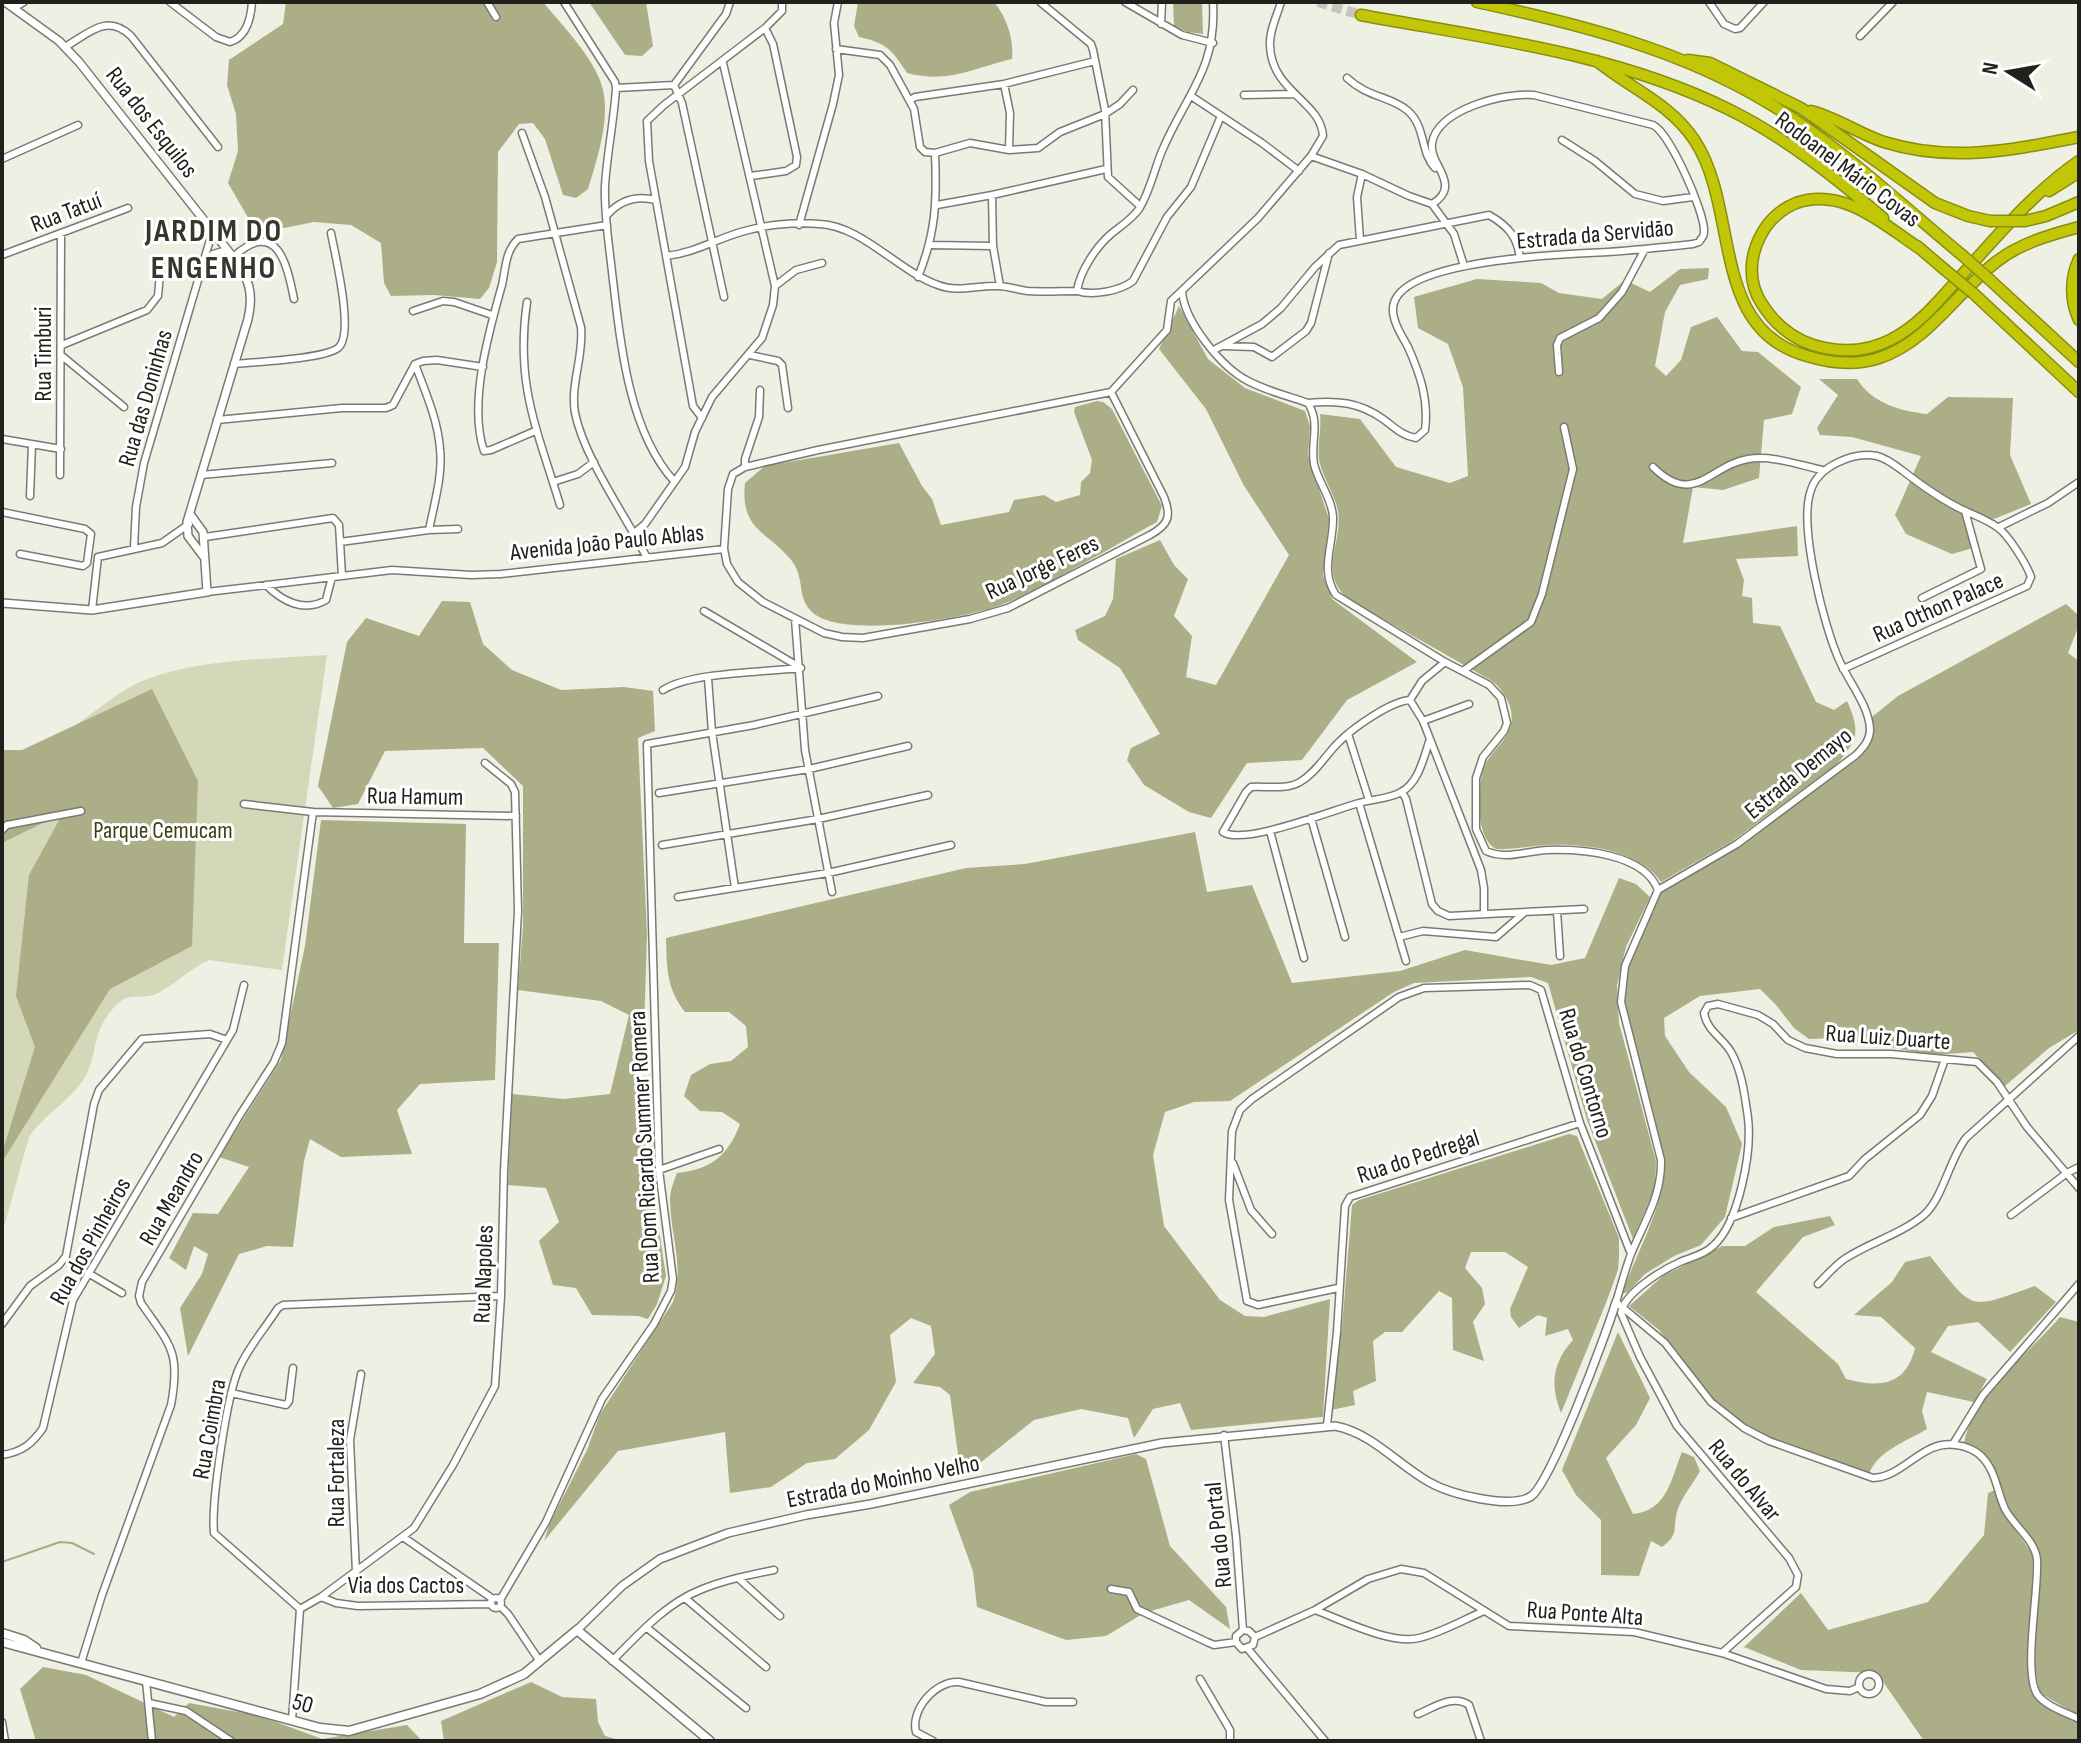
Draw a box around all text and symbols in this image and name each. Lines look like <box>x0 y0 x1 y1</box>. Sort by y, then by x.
north arrow <box>1969 32 2049 112</box>
text: N <box>1976 60 2005 77</box>
street label: Rua dos Esquilos <box>99 61 204 183</box>
street label: Rodoanel Mário Covas <box>1769 105 1926 234</box>
street label: Rua Tatuí <box>27 186 106 239</box>
district label: JARDIM DO ENGENHO <box>144 212 283 288</box>
street label: Estrada da Servidão <box>1515 213 1675 256</box>
street label: Rua Timburi <box>29 306 58 402</box>
street label: Rua das Doninhas <box>112 326 179 470</box>
street label: Avenida João Paulo Ablas <box>508 518 705 567</box>
street label: Rua Jorge Feres <box>981 529 1103 606</box>
street label: Rua Othon Palace <box>1869 566 2008 649</box>
street label: Estrada Demayo <box>1739 721 1858 825</box>
street label: Rua Hamum <box>367 781 463 812</box>
park label: Parque Cemucam <box>93 816 233 845</box>
street label: Rua do Contorno <box>1552 1005 1619 1141</box>
street label: Rua Dom Ricardo Summer Romera <box>623 1010 666 1284</box>
street label: Rua Luiz Duarte <box>1825 1019 1951 1056</box>
street label: Rua do Pedregal <box>1353 1123 1483 1190</box>
street label: Rua Meandro <box>133 1146 210 1251</box>
street label: Rua dos Pinheiros <box>44 1173 137 1310</box>
street label: Rua Napoles <box>467 1224 500 1324</box>
street label: Rua Coimbra <box>186 1377 233 1481</box>
street label: Rua Fortaleza <box>322 1419 351 1527</box>
street label: Rua do Alvar <box>1702 1433 1787 1527</box>
street label: Estrada do Moinho Velho <box>784 1449 982 1514</box>
street label: Rua do Portal <box>1199 1481 1238 1589</box>
street label: Via dos Cactos <box>348 1571 464 1600</box>
street label: Rua Ponte Alta <box>1526 1595 1644 1632</box>
street label: 50 <box>289 1687 317 1720</box>

